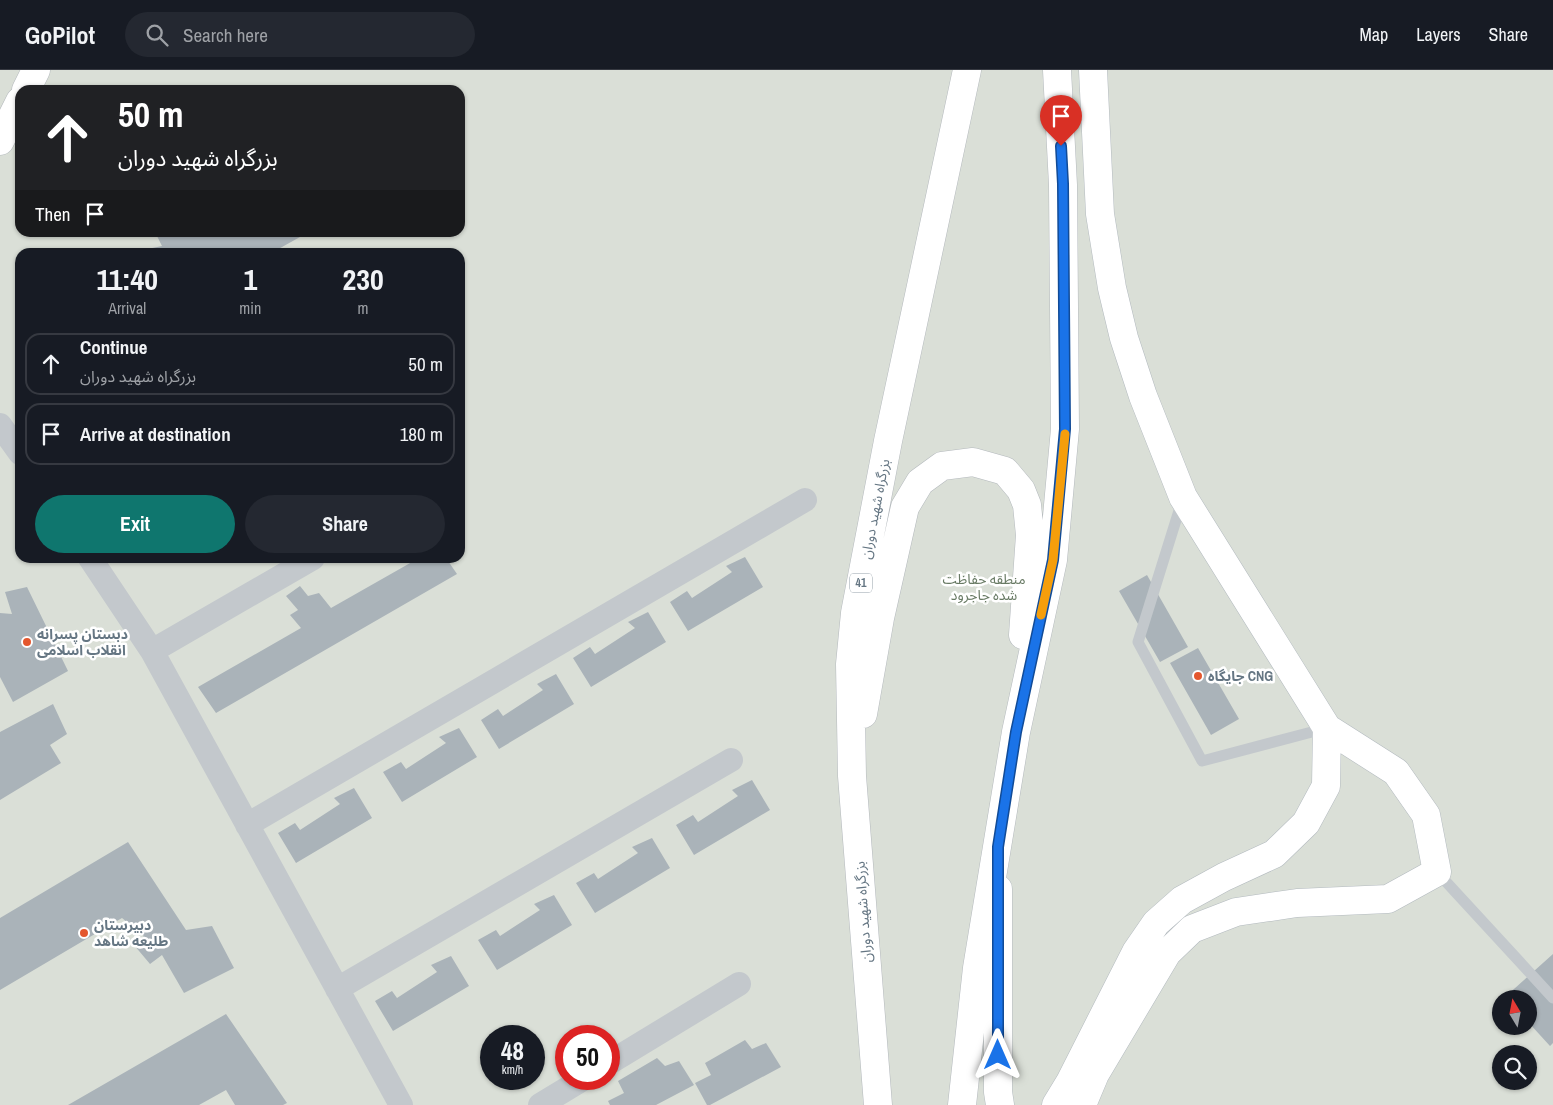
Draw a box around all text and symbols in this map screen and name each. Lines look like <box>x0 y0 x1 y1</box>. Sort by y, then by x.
search box <box>125 12 475 57</box>
text: GoPilot <box>25 19 95 51</box>
icon: search <box>143 21 171 49</box>
text: Search here <box>183 22 268 48</box>
text: Map <box>1360 22 1388 47</box>
text: Layers <box>1416 22 1461 47</box>
text: Share <box>1489 22 1528 47</box>
text: 50 m <box>118 91 183 138</box>
pin <box>1040 95 1082 146</box>
icon: arrive <box>1047 102 1075 130</box>
icon: ahead <box>35 105 100 170</box>
text: بزرگراه شهید دوران <box>118 143 278 173</box>
icon: arrive <box>81 200 109 228</box>
text: Then <box>35 201 71 227</box>
text: 11:40 <box>96 259 158 299</box>
text: 1 <box>243 259 257 299</box>
text: 230 <box>343 259 384 299</box>
text: Arrival <box>108 297 146 319</box>
text: min <box>239 297 261 319</box>
text: m <box>358 297 369 319</box>
text: Continue <box>80 334 148 360</box>
icon: ahead <box>37 350 65 378</box>
text: 50 m <box>408 351 443 377</box>
text: بزرگراه شهید دوران <box>80 365 196 387</box>
icon: arrive <box>37 420 65 448</box>
text: Arrive at destination <box>80 421 231 447</box>
text: 180 m <box>400 421 443 447</box>
street label: بزرگراه شهید دوران <box>856 457 894 561</box>
button: Exit <box>35 495 235 553</box>
button: Share <box>245 495 445 553</box>
park label: منطقه حفاظت شده جاجرود <box>942 570 1026 604</box>
road number: 41 <box>850 573 872 592</box>
place label: دبستان پسرانه انقلاب اسلامی <box>37 625 128 659</box>
marker: دبستان پسرانه انقلاب اسلامی <box>21 636 33 648</box>
place label: جایگاه CNG <box>1208 667 1273 685</box>
marker: جایگاه CNG <box>1192 670 1204 682</box>
street label: بزرگراه شهید دوران <box>850 860 876 963</box>
place label: دبیرستان طلیعه شاهد <box>94 916 168 950</box>
marker: دبیرستان طلیعه شاهد <box>78 927 90 939</box>
north arrow <box>1492 990 1538 1035</box>
map controls <box>1492 990 1537 1090</box>
speed limit sign: 50 <box>555 1025 620 1090</box>
position arrow <box>971 1028 1023 1080</box>
text: 48 <box>501 1034 524 1068</box>
button: search <box>1492 1045 1537 1090</box>
text: km/h <box>502 1062 523 1078</box>

